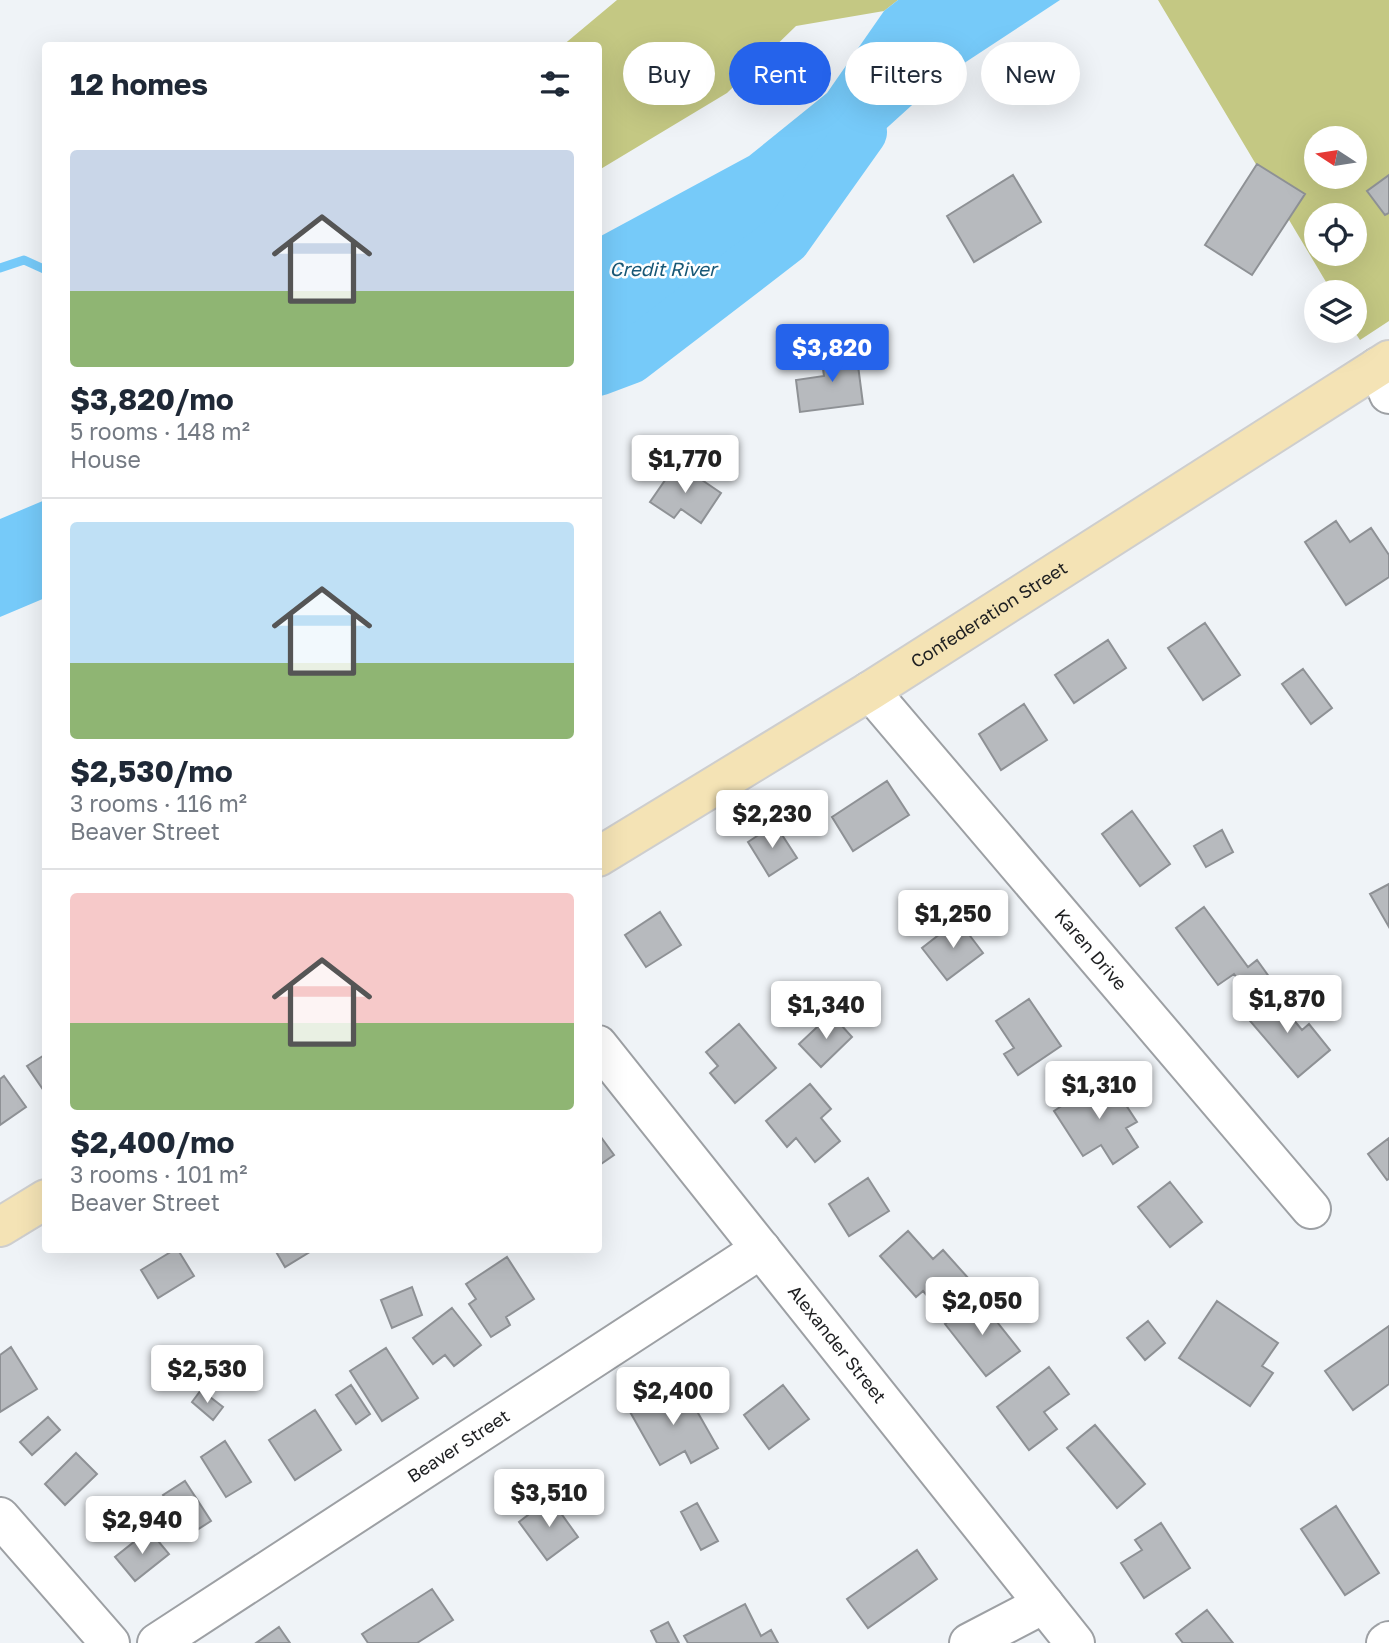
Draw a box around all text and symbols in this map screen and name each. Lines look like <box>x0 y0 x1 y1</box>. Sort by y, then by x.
chip: Buy <box>623 42 715 105</box>
chip: Rent <box>729 42 831 105</box>
chip: Filters <box>845 42 967 105</box>
chip: New <box>981 42 1080 105</box>
icon: filters <box>536 65 574 103</box>
text: 12 homes <box>70 66 208 102</box>
north arrow <box>1304 126 1367 189</box>
map controls <box>1304 126 1367 343</box>
icon: home <box>259 196 385 322</box>
button: locate <box>1304 203 1367 266</box>
water label: Credit River <box>610 257 719 280</box>
button: layers <box>1304 280 1367 343</box>
pin: $3,820 <box>775 324 889 384</box>
text: $3,820 <box>792 333 872 361</box>
text: $3,820/mo <box>70 381 234 417</box>
text: 5 rooms · 148 m² <box>70 417 250 445</box>
pin: $1,770 <box>628 435 742 495</box>
text: $1,770 <box>648 444 722 472</box>
text: House <box>70 445 141 473</box>
street label: Confederation Street <box>906 556 1071 672</box>
icon: home <box>259 568 385 694</box>
text: $2,530/mo <box>70 753 233 789</box>
text: 3 rooms · 116 m² <box>70 789 247 817</box>
pin: $2,230 <box>715 790 829 850</box>
text: $2,230 <box>732 799 812 827</box>
text: Beaver Street <box>70 817 220 845</box>
pin: $1,250 <box>896 890 1010 950</box>
text: $1,250 <box>914 899 992 927</box>
street label: Karen Drive <box>1050 904 1132 994</box>
icon: home <box>259 939 385 1065</box>
pin: $1,870 <box>1230 976 1344 1035</box>
pin: $1,340 <box>769 982 883 1041</box>
text: $1,870 <box>1249 984 1325 1012</box>
text: $1,340 <box>787 990 865 1018</box>
pin: $1,310 <box>1042 1062 1156 1121</box>
text: $1,310 <box>1061 1070 1137 1098</box>
text: $2,400/mo <box>70 1124 234 1160</box>
text: 3 rooms · 101 m² <box>70 1160 247 1188</box>
text: Beaver Street <box>70 1188 220 1216</box>
pin: $2,050 <box>925 1278 1039 1337</box>
street label: Alexander Street <box>784 1280 891 1407</box>
text: $2,050 <box>942 1286 1022 1314</box>
pin: $2,530 <box>150 1346 264 1405</box>
text: $2,530 <box>167 1354 247 1382</box>
pin: $2,400 <box>616 1368 730 1427</box>
text: $2,400 <box>632 1376 714 1404</box>
street label: Beaver Street <box>403 1404 513 1487</box>
pin: $3,510 <box>492 1470 606 1529</box>
text: $3,510 <box>510 1478 588 1506</box>
pin: $2,940 <box>85 1496 199 1556</box>
text: $2,940 <box>102 1505 182 1533</box>

